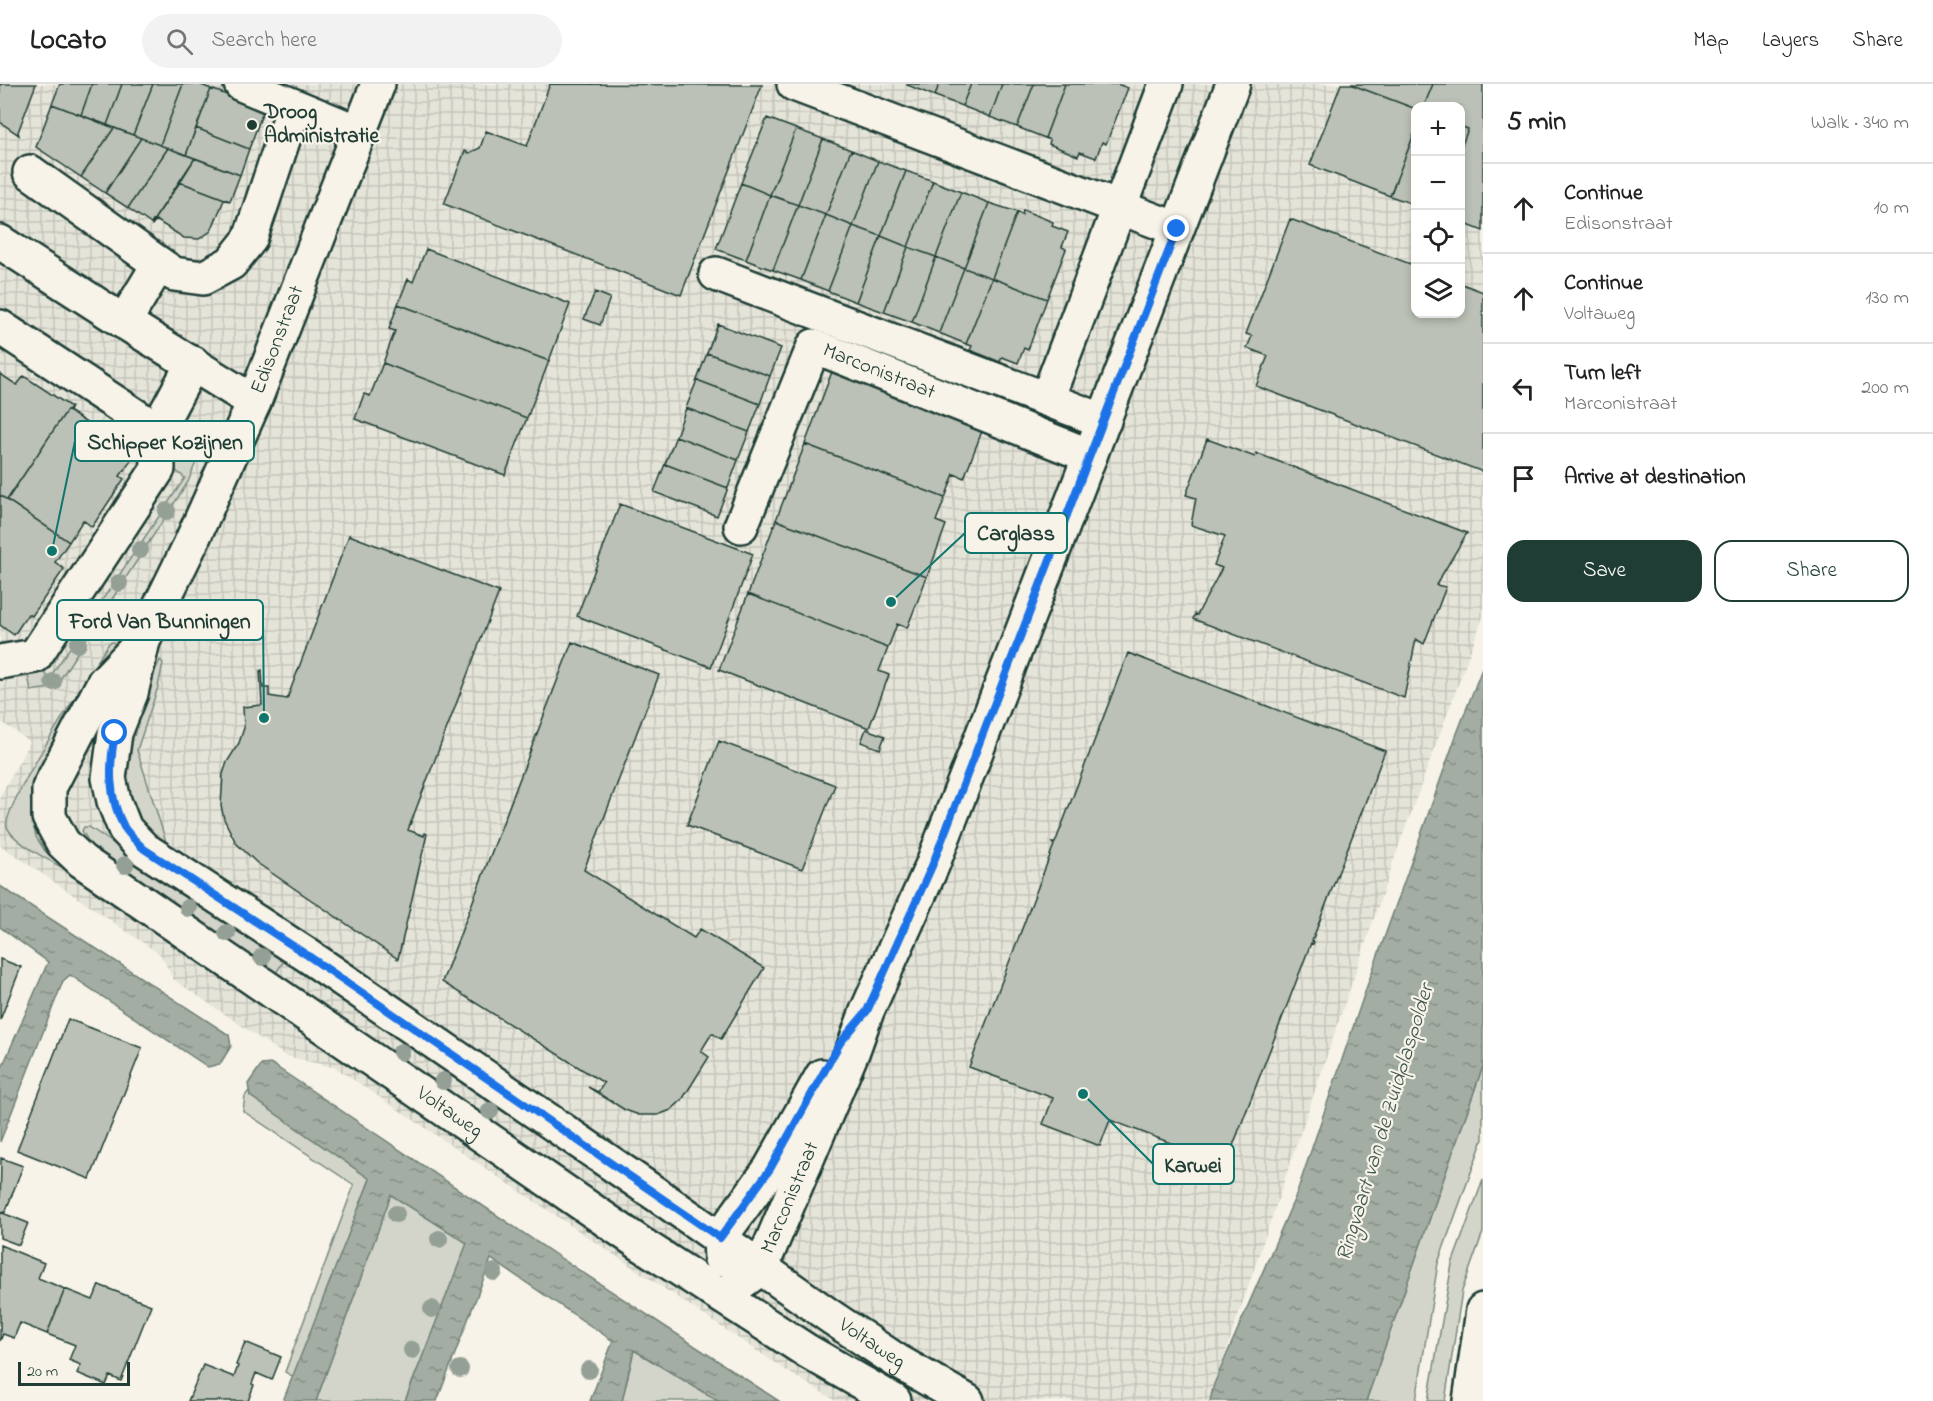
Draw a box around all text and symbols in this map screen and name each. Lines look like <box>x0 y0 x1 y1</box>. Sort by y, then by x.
search box <box>142 14 562 68</box>
text: Locato <box>30 21 106 62</box>
icon: search <box>163 25 196 58</box>
text: Search here <box>211 25 317 57</box>
text: Map <box>1693 26 1729 56</box>
text: Layers <box>1762 26 1819 56</box>
text: Share <box>1852 26 1903 56</box>
place label: Droog Administratie <box>263 98 379 152</box>
map controls <box>1411 102 1465 318</box>
button: + <box>1411 102 1465 156</box>
text: 5 min <box>1507 104 1566 142</box>
text: Walk · 340 m <box>1811 109 1909 138</box>
marker: Droog Administratie <box>245 118 259 132</box>
button: − <box>1411 156 1465 210</box>
text: Continue <box>1564 178 1643 210</box>
icon: ahead <box>1507 192 1540 225</box>
text: 10 m <box>1873 194 1909 223</box>
button: locate <box>1411 210 1465 264</box>
text: Edisonstraat <box>1564 210 1673 239</box>
route end <box>1163 215 1189 241</box>
button: layers <box>1411 264 1465 318</box>
text: Continue <box>1564 268 1643 300</box>
street label: Edisonstraat <box>244 281 312 399</box>
icon: ahead <box>1507 282 1540 315</box>
text: 130 m <box>1865 284 1909 313</box>
text: Voltaweg <box>1564 300 1635 329</box>
street label: Marconistraat <box>818 336 940 408</box>
text: Turn left <box>1564 358 1641 390</box>
icon: left <box>1507 372 1540 405</box>
text: 200 m <box>1861 374 1909 403</box>
text: Marconistraat <box>1564 390 1677 419</box>
callout: Schipper Kozijnen <box>75 421 254 461</box>
text: Schipper Kozijnen <box>87 428 243 460</box>
icon: arrive <box>1507 462 1540 495</box>
text: Arrive at destination <box>1564 462 1746 494</box>
callout: Carglass <box>965 513 1067 553</box>
text: Carglass <box>977 519 1055 552</box>
button: Save <box>1507 540 1702 602</box>
button: Share <box>1714 540 1909 602</box>
callout: Ford Van Bunningen <box>57 600 263 640</box>
text: Ford Van Bunningen <box>68 607 251 640</box>
route start <box>101 719 127 745</box>
water label: Ringvaart van de Zuidplaspolder <box>1329 977 1444 1265</box>
street label: Voltaweg <box>409 1079 489 1148</box>
street label: Marconistraat <box>754 1137 828 1259</box>
callout: Karwei <box>1153 1144 1234 1184</box>
text: Karwei <box>1164 1151 1222 1183</box>
street label: Voltaweg <box>831 1310 910 1379</box>
scale bar <box>18 1359 130 1386</box>
text: 20 m <box>27 1360 58 1384</box>

